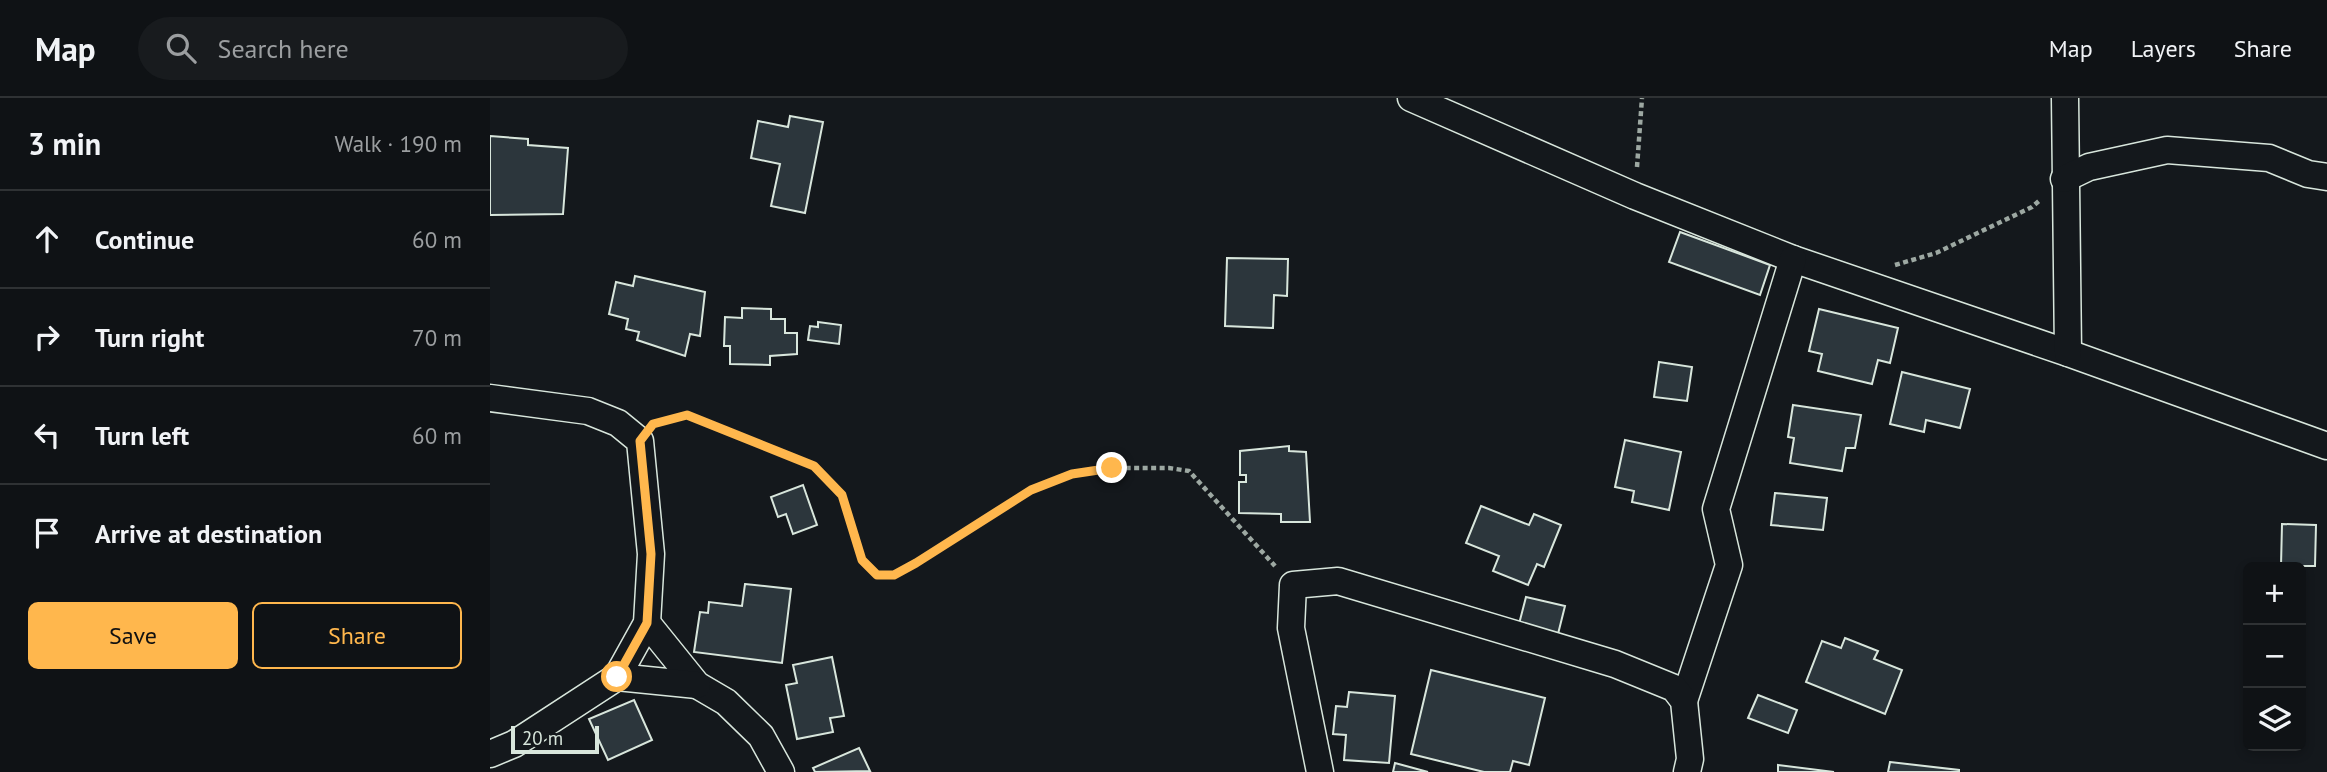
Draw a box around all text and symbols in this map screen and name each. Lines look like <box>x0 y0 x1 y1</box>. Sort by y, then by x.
search box <box>138 17 628 80</box>
text: Map <box>35 27 96 70</box>
icon: search <box>162 29 200 67</box>
text: Search here <box>218 32 349 65</box>
text: Map <box>2049 33 2093 64</box>
text: Layers <box>2131 33 2196 64</box>
text: Share <box>2234 33 2292 64</box>
text: 3 min <box>28 124 101 163</box>
text: Walk · 190 m <box>335 129 462 158</box>
icon: ahead <box>28 220 66 258</box>
text: Continue <box>95 223 194 256</box>
text: 60 m <box>412 225 462 254</box>
icon: right <box>28 318 66 356</box>
text: Turn right <box>95 321 204 354</box>
text: 70 m <box>412 323 462 352</box>
icon: left <box>28 416 66 454</box>
text: Turn left <box>95 419 189 452</box>
text: 60 m <box>412 421 462 450</box>
route end <box>1096 452 1127 483</box>
icon: arrive <box>28 514 66 552</box>
text: Arrive at destination <box>95 517 322 550</box>
map controls <box>2243 562 2306 751</box>
button: + <box>2243 562 2306 625</box>
button: Save <box>28 602 238 669</box>
button: Share <box>252 602 462 669</box>
button: − <box>2243 625 2306 688</box>
route start <box>601 661 632 692</box>
button: layers <box>2243 688 2306 751</box>
scale bar <box>511 723 598 755</box>
text: 20 m <box>522 726 563 750</box>

